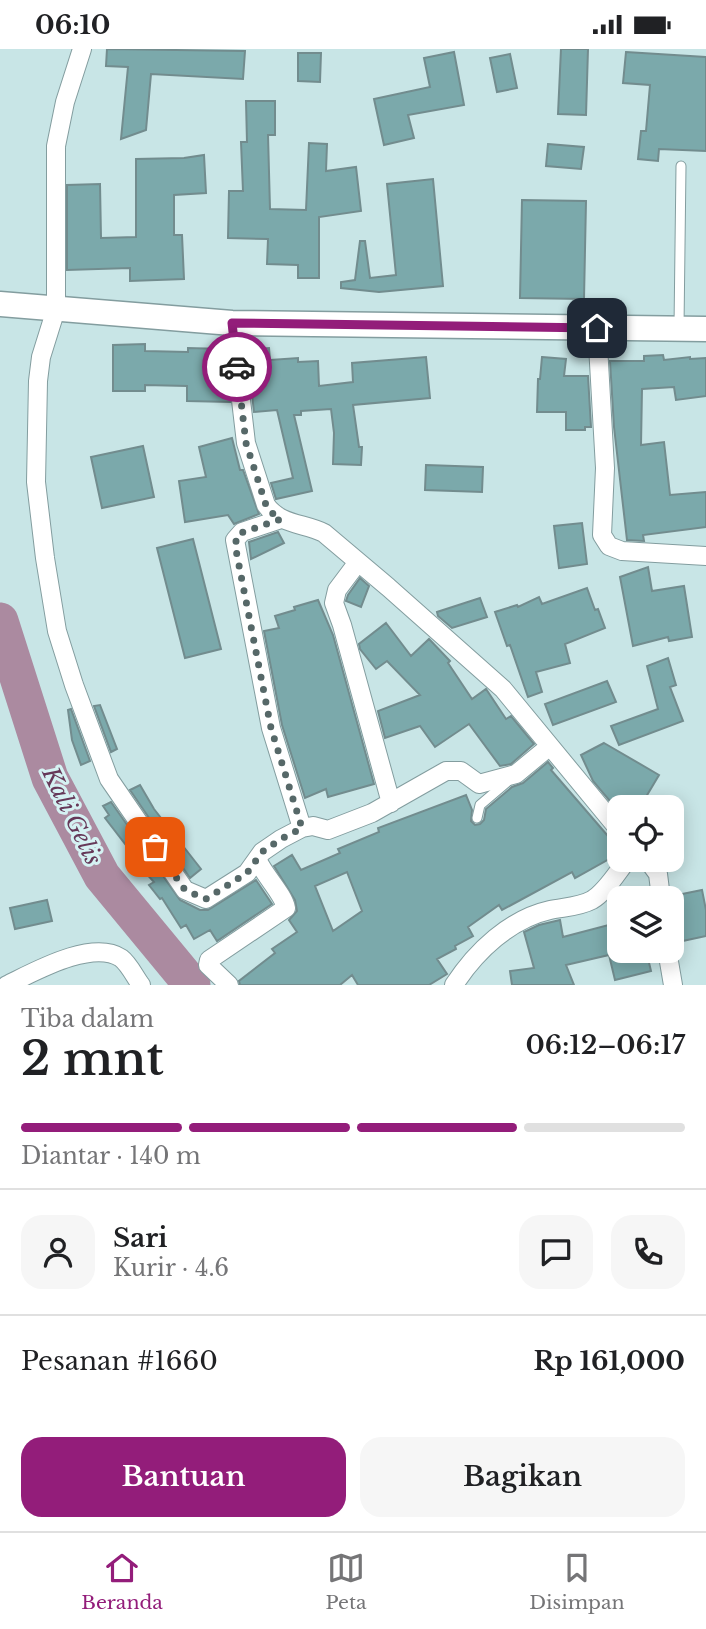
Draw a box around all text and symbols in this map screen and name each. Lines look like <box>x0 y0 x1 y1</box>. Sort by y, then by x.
text: 06:10 <box>35 9 111 41</box>
pin <box>567 298 627 358</box>
icon: home <box>578 309 616 347</box>
courier <box>202 332 272 402</box>
icon: car <box>218 348 256 386</box>
water label: Kali Gelis <box>36 762 108 870</box>
map controls <box>607 795 684 963</box>
button: locate <box>607 795 684 872</box>
pin <box>125 817 185 877</box>
icon: bag <box>136 828 174 866</box>
button: layers <box>607 886 684 963</box>
text: Tiba dalam <box>21 1005 154 1033</box>
text: 06:12–06:17 <box>525 1029 685 1061</box>
text: 2 mnt <box>21 1030 164 1087</box>
text: Diantar · 140 m <box>21 1142 201 1170</box>
button: person <box>21 1215 95 1289</box>
button: chat <box>519 1215 593 1289</box>
button: phone <box>611 1215 685 1289</box>
text: Sari <box>113 1222 168 1254</box>
text: Kurir · 4.6 <box>113 1254 229 1282</box>
text: Pesanan #1660 <box>21 1345 218 1377</box>
text: Rp 161,000 <box>533 1345 685 1377</box>
button: Bantuan <box>21 1437 346 1517</box>
button: Bagikan <box>360 1437 685 1517</box>
tab: Beranda <box>81 1549 163 1614</box>
tab: Peta <box>326 1549 367 1614</box>
tab: Disimpan <box>529 1549 625 1614</box>

